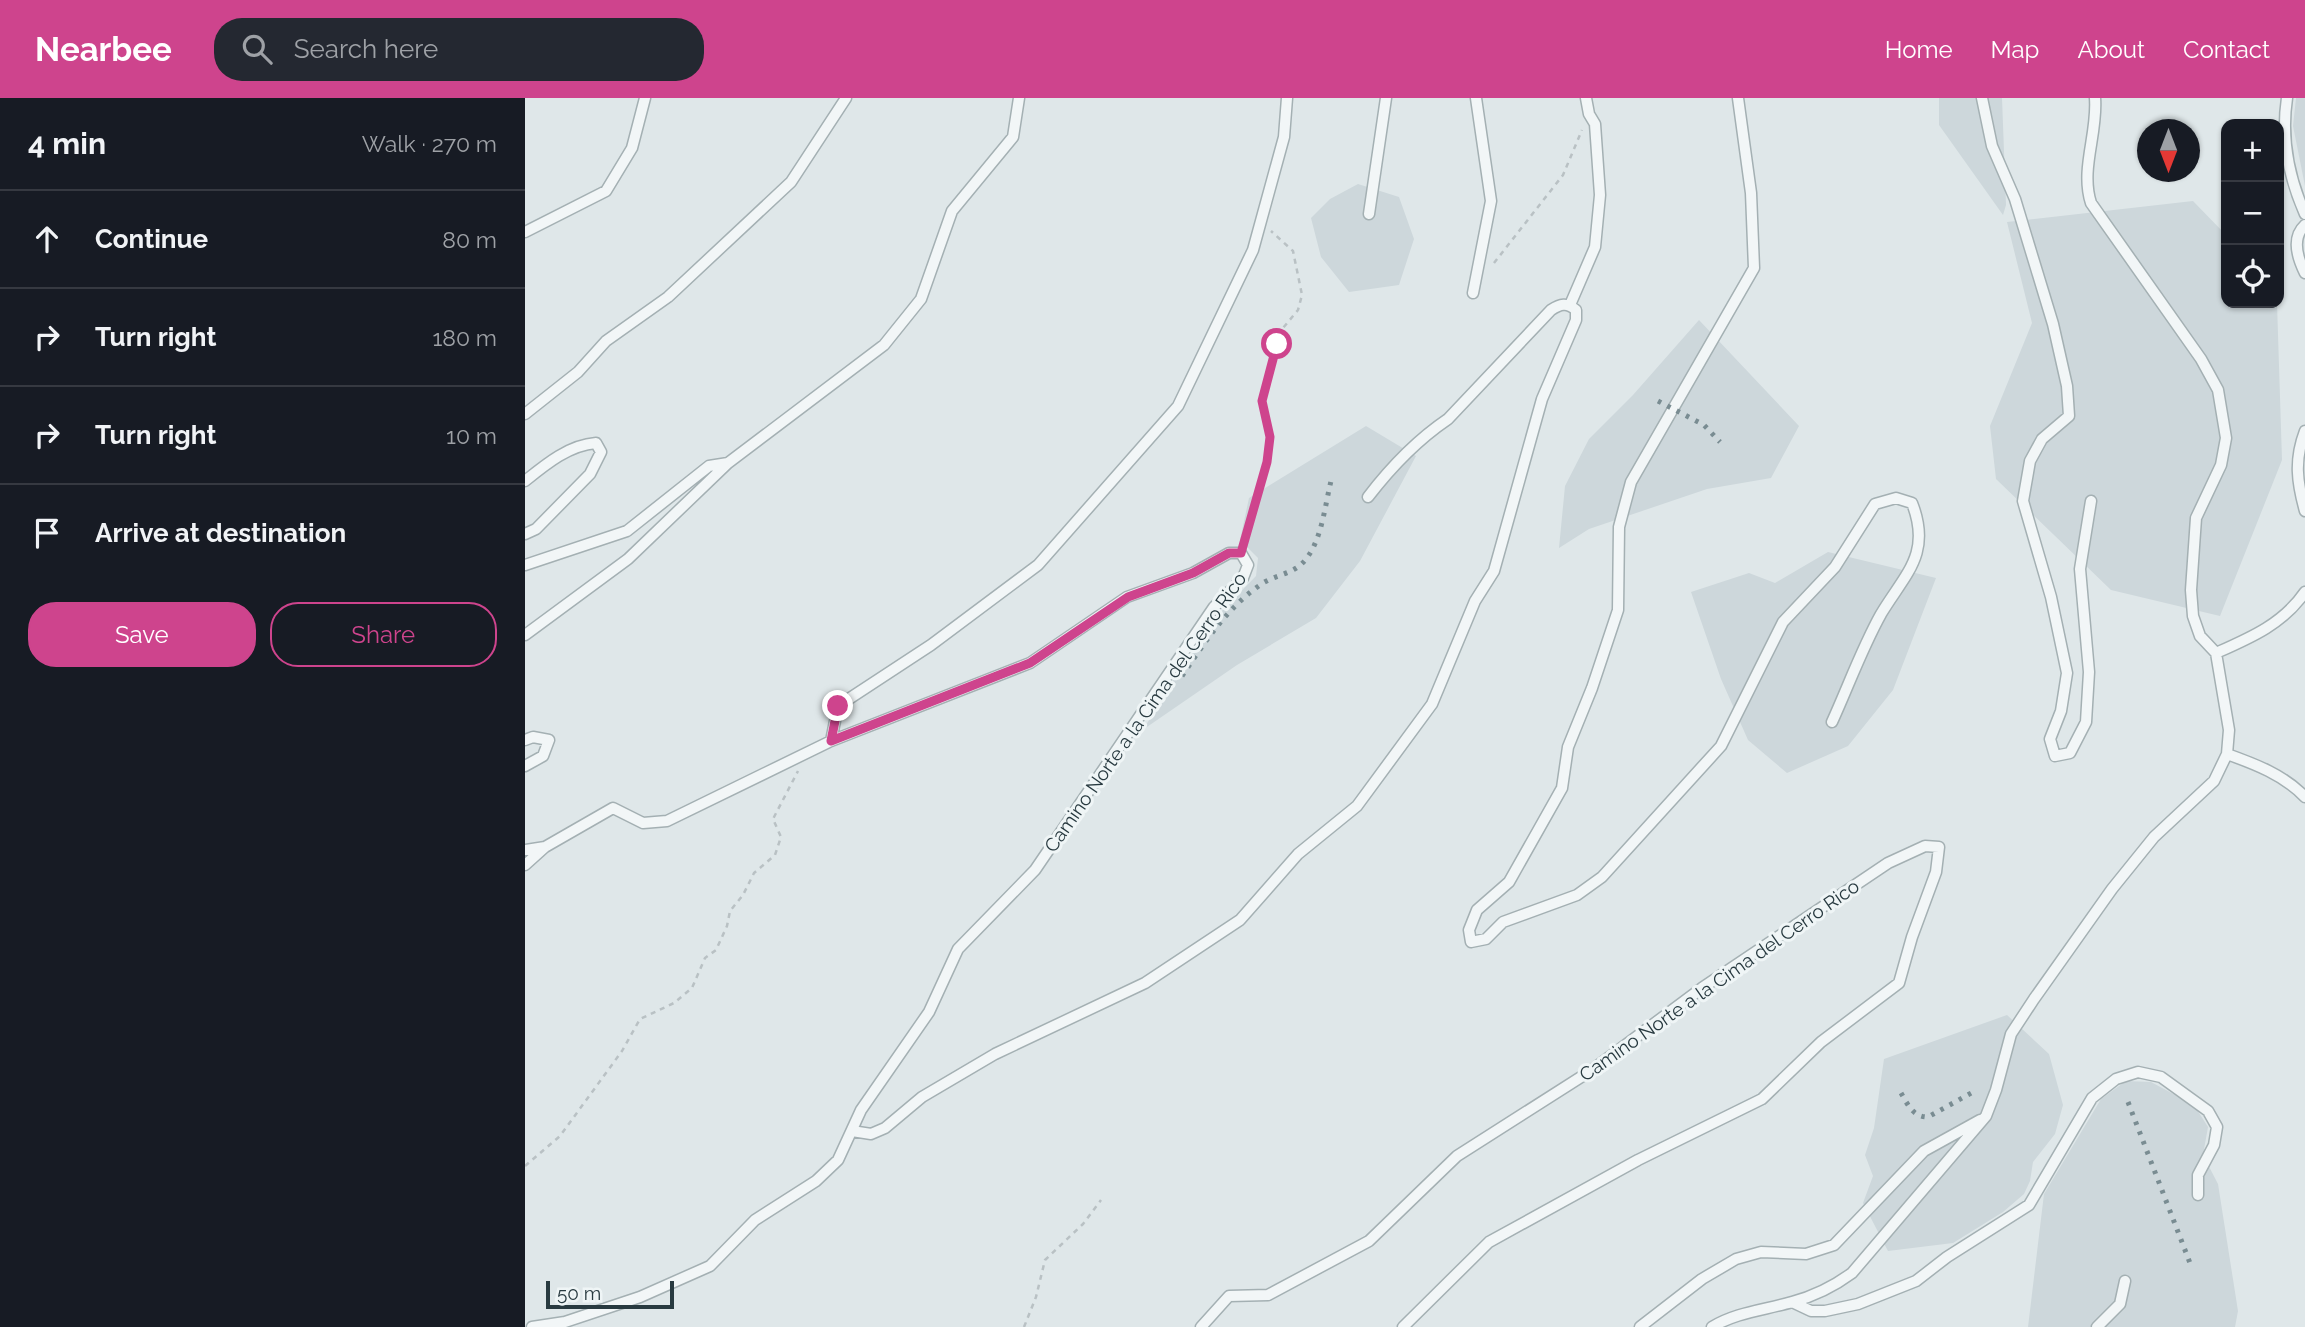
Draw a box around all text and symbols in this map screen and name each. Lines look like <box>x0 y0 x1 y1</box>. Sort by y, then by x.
search box <box>214 18 704 81</box>
text: Nearbee <box>35 30 172 69</box>
icon: search <box>238 30 276 68</box>
text: Search here <box>294 34 438 64</box>
text: Home <box>1885 35 1953 64</box>
text: Map <box>1991 35 2039 64</box>
text: About <box>2077 35 2145 64</box>
text: Contact <box>2183 35 2270 64</box>
north arrow <box>2137 119 2200 182</box>
map controls <box>2221 119 2284 308</box>
button: + <box>2221 119 2284 182</box>
text: 4 min <box>28 126 106 161</box>
text: Walk · 270 m <box>362 130 497 157</box>
button: − <box>2221 182 2284 245</box>
icon: ahead <box>28 220 66 258</box>
text: Continue <box>95 224 208 254</box>
text: 80 m <box>442 226 497 253</box>
button: locate <box>2221 245 2284 308</box>
icon: right <box>28 318 66 356</box>
text: Turn right <box>95 322 216 352</box>
text: 180 m <box>432 324 497 351</box>
route start <box>1261 328 1292 359</box>
icon: right <box>28 416 66 454</box>
text: Turn right <box>95 420 216 450</box>
text: 10 m <box>446 422 497 449</box>
icon: arrive <box>28 514 66 552</box>
text: Arrive at destination <box>95 518 346 548</box>
street label: Camino Norte a la Cima del Cerro Rico <box>1040 568 1250 856</box>
button: Save <box>28 602 256 667</box>
button: Share <box>270 602 497 667</box>
route end <box>822 690 853 721</box>
street label: Camino Norte a la Cima del Cerro Rico <box>1575 875 1863 1085</box>
scale bar <box>546 1278 674 1310</box>
text: 50 m <box>557 1282 601 1304</box>

